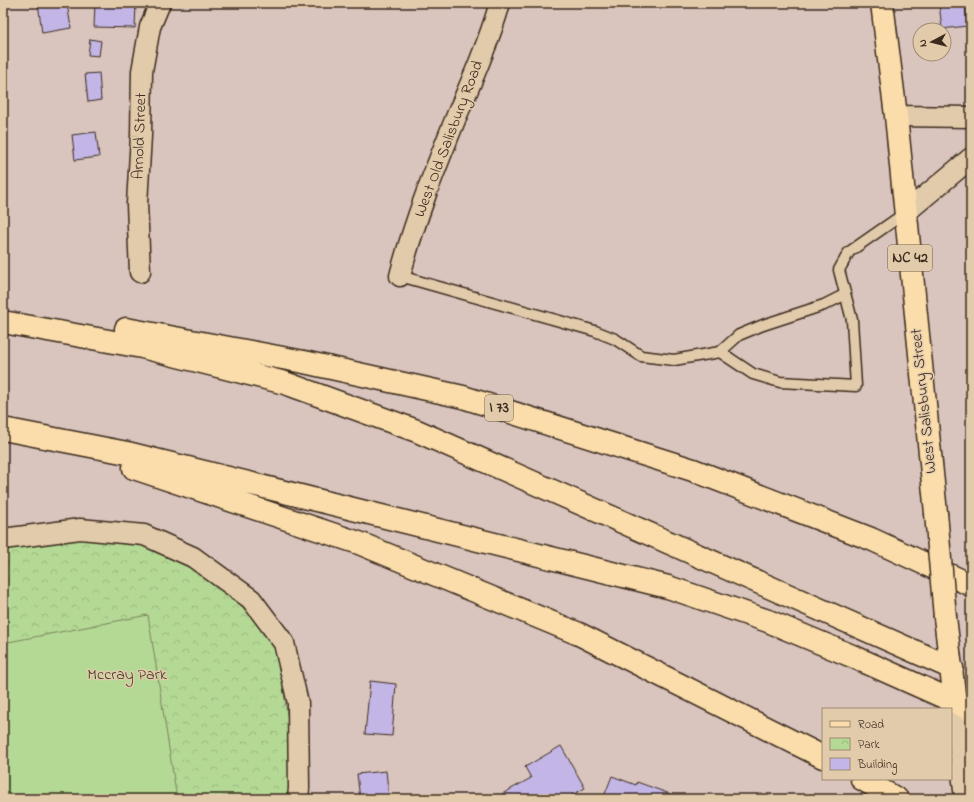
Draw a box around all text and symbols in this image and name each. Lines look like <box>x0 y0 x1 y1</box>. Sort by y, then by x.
north arrow <box>912 22 952 62</box>
text: N <box>915 38 931 48</box>
street label: West Old Salisbury Road <box>408 57 490 221</box>
street label: Arnold Street <box>126 92 154 180</box>
road number: NC 42 <box>888 245 932 271</box>
street label: West Salisbury Street <box>904 327 944 475</box>
road number: I 73 <box>485 395 513 421</box>
park label: Mccray Park <box>87 663 168 687</box>
legend <box>822 708 952 780</box>
text: Road <box>858 716 884 734</box>
text: Park <box>858 736 880 754</box>
text: Building <box>857 756 897 775</box>

